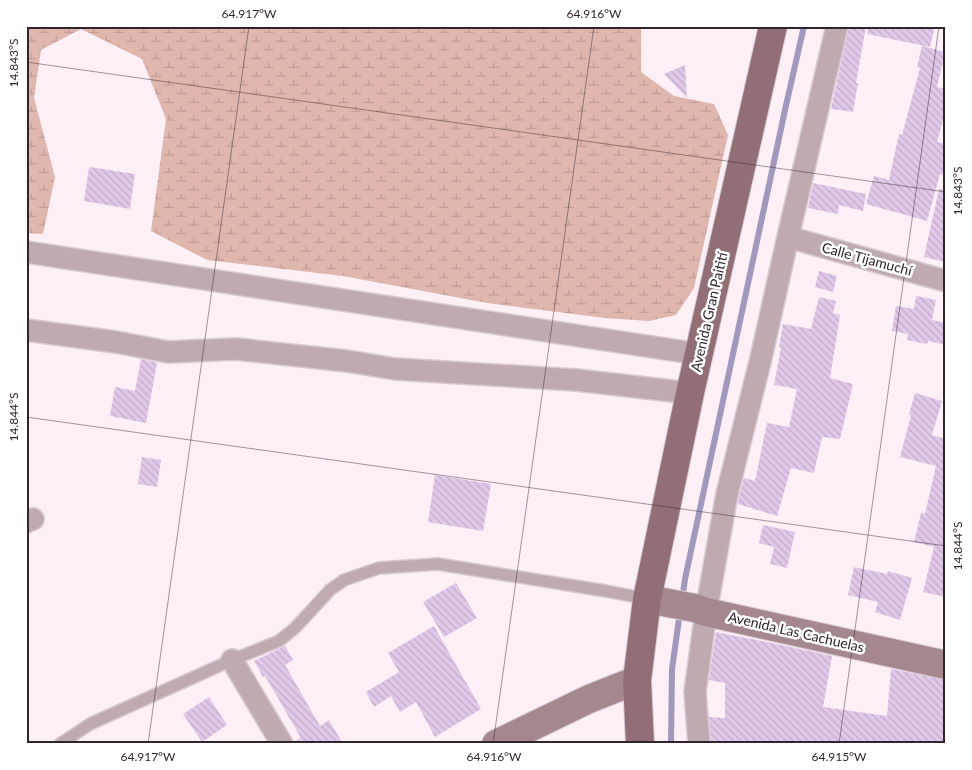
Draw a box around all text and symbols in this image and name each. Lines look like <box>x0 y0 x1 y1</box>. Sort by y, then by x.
text: 64.917°W <box>221 6 277 21</box>
text: 64.916°W <box>566 6 622 21</box>
text: 14.843°S <box>6 38 21 88</box>
text: 14.843°S <box>950 166 965 216</box>
street label: Calle Tijamuchí <box>820 238 915 279</box>
street label: Avenida Gran Paitití <box>686 249 731 373</box>
text: 14.844°S <box>6 392 21 442</box>
text: 14.844°S <box>950 521 965 571</box>
street label: Avenida Las Cachuelas <box>726 608 866 655</box>
text: 64.917°W <box>120 749 176 764</box>
text: 64.916°W <box>466 749 522 764</box>
text: 64.915°W <box>811 749 867 764</box>

